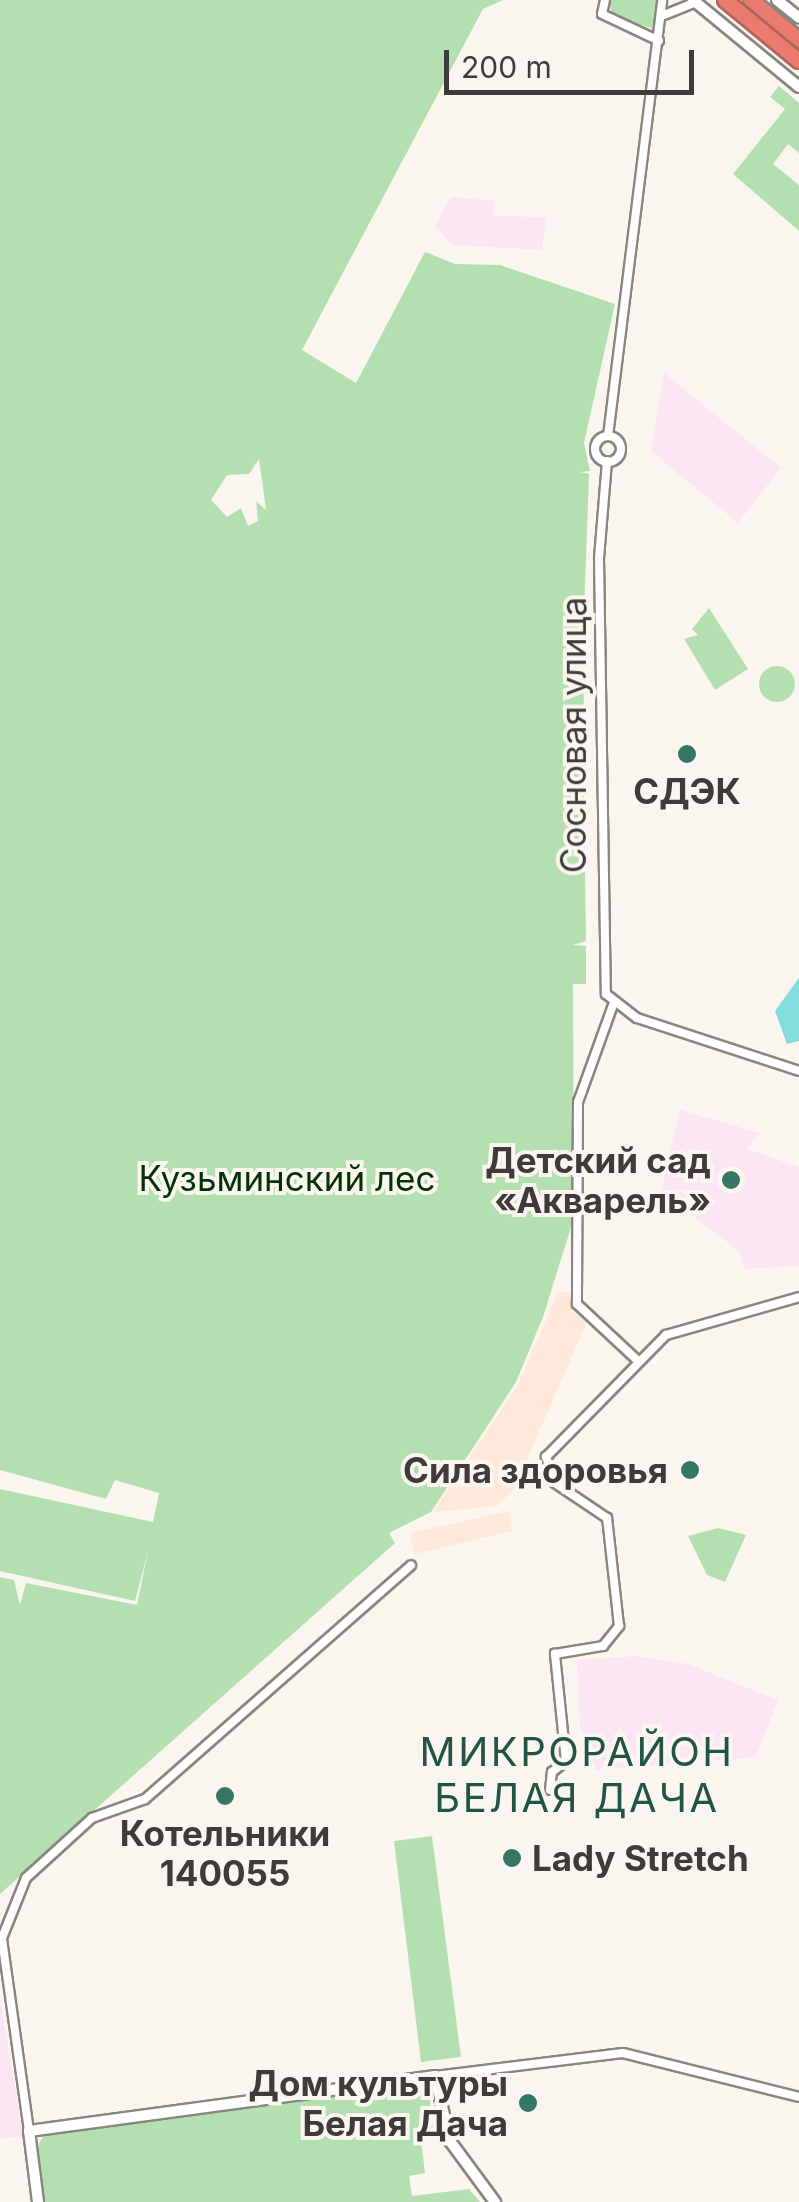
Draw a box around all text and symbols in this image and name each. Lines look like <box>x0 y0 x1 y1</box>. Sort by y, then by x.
scale bar <box>449 30 699 92</box>
text: 200 m <box>461 49 552 85</box>
street label: Сосновая улица <box>552 597 594 873</box>
marker: СДЭК <box>676 743 698 765</box>
place label: СДЭК <box>633 770 741 812</box>
place label: Детский сад «Акварель» <box>485 1139 711 1221</box>
park label: Кузьминский лес <box>138 1157 436 1199</box>
marker: Детский сад «Акварель» <box>720 1169 742 1191</box>
place label: Сила здоровья <box>403 1449 668 1491</box>
marker: Сила здоровья <box>677 1457 703 1483</box>
district label: МИКРОРАЙОН БЕЛАЯ ДАЧА <box>420 1728 734 1822</box>
marker: Котельники 140055 <box>214 1785 236 1807</box>
place label: Котельники 140055 <box>120 1812 330 1894</box>
place label: Lady Stretch <box>532 1837 749 1879</box>
marker: Lady Stretch <box>501 1847 523 1869</box>
place label: Дом культуры Белая Дача <box>249 2062 508 2144</box>
marker: Дом культуры Белая Дача <box>517 2092 539 2114</box>

